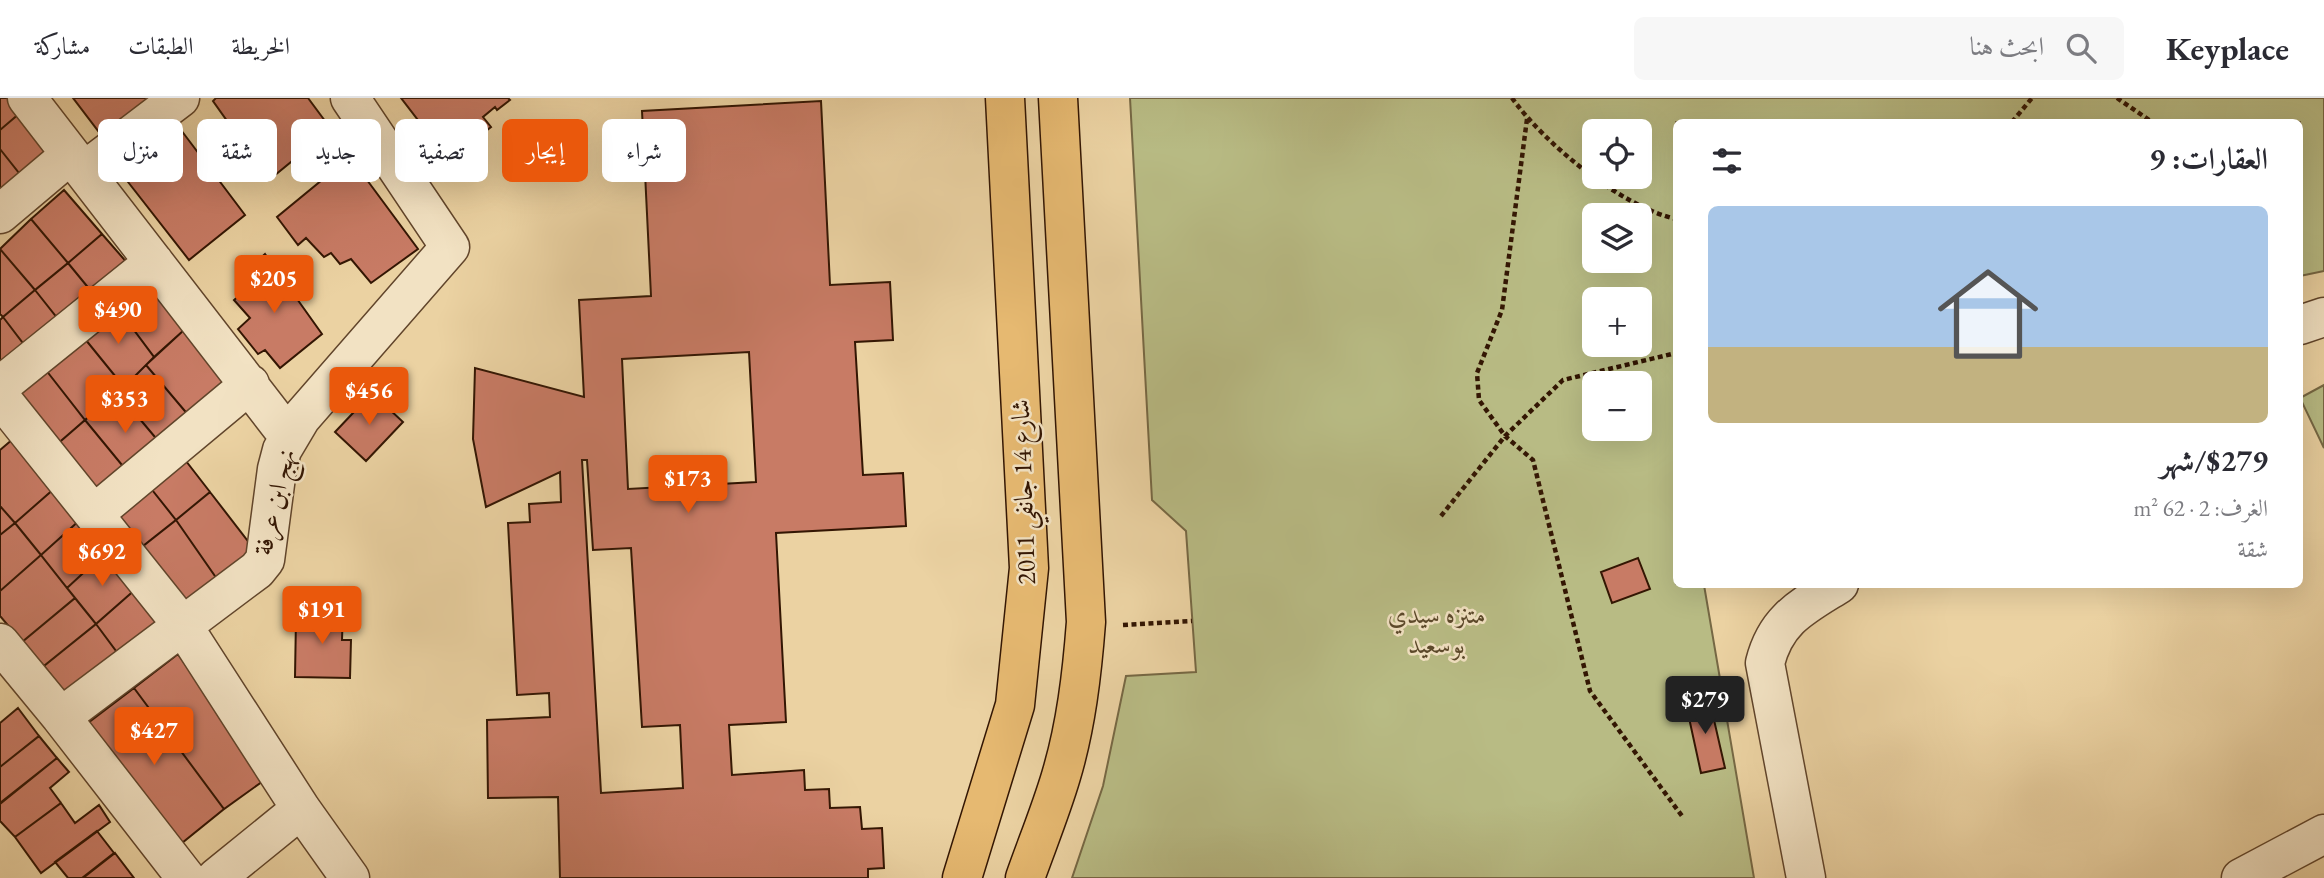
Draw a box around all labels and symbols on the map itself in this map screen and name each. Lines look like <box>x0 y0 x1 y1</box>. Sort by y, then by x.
pin: $205 <box>233 256 315 315</box>
pin: $490 <box>77 286 159 346</box>
pin: $456 <box>328 368 410 427</box>
pin: $353 <box>84 376 166 435</box>
street label: شارع 14 جانفي 2011 <box>1003 398 1052 585</box>
street label: نهج ابن عرفة <box>245 446 310 560</box>
pin: $173 <box>647 456 729 515</box>
pin: $692 <box>61 528 143 588</box>
pin: $191 <box>281 587 363 646</box>
park label: متنزه سيدي بوسعيد <box>1388 597 1486 661</box>
pin: $279 <box>1664 676 1746 736</box>
pin: $427 <box>113 708 195 767</box>

